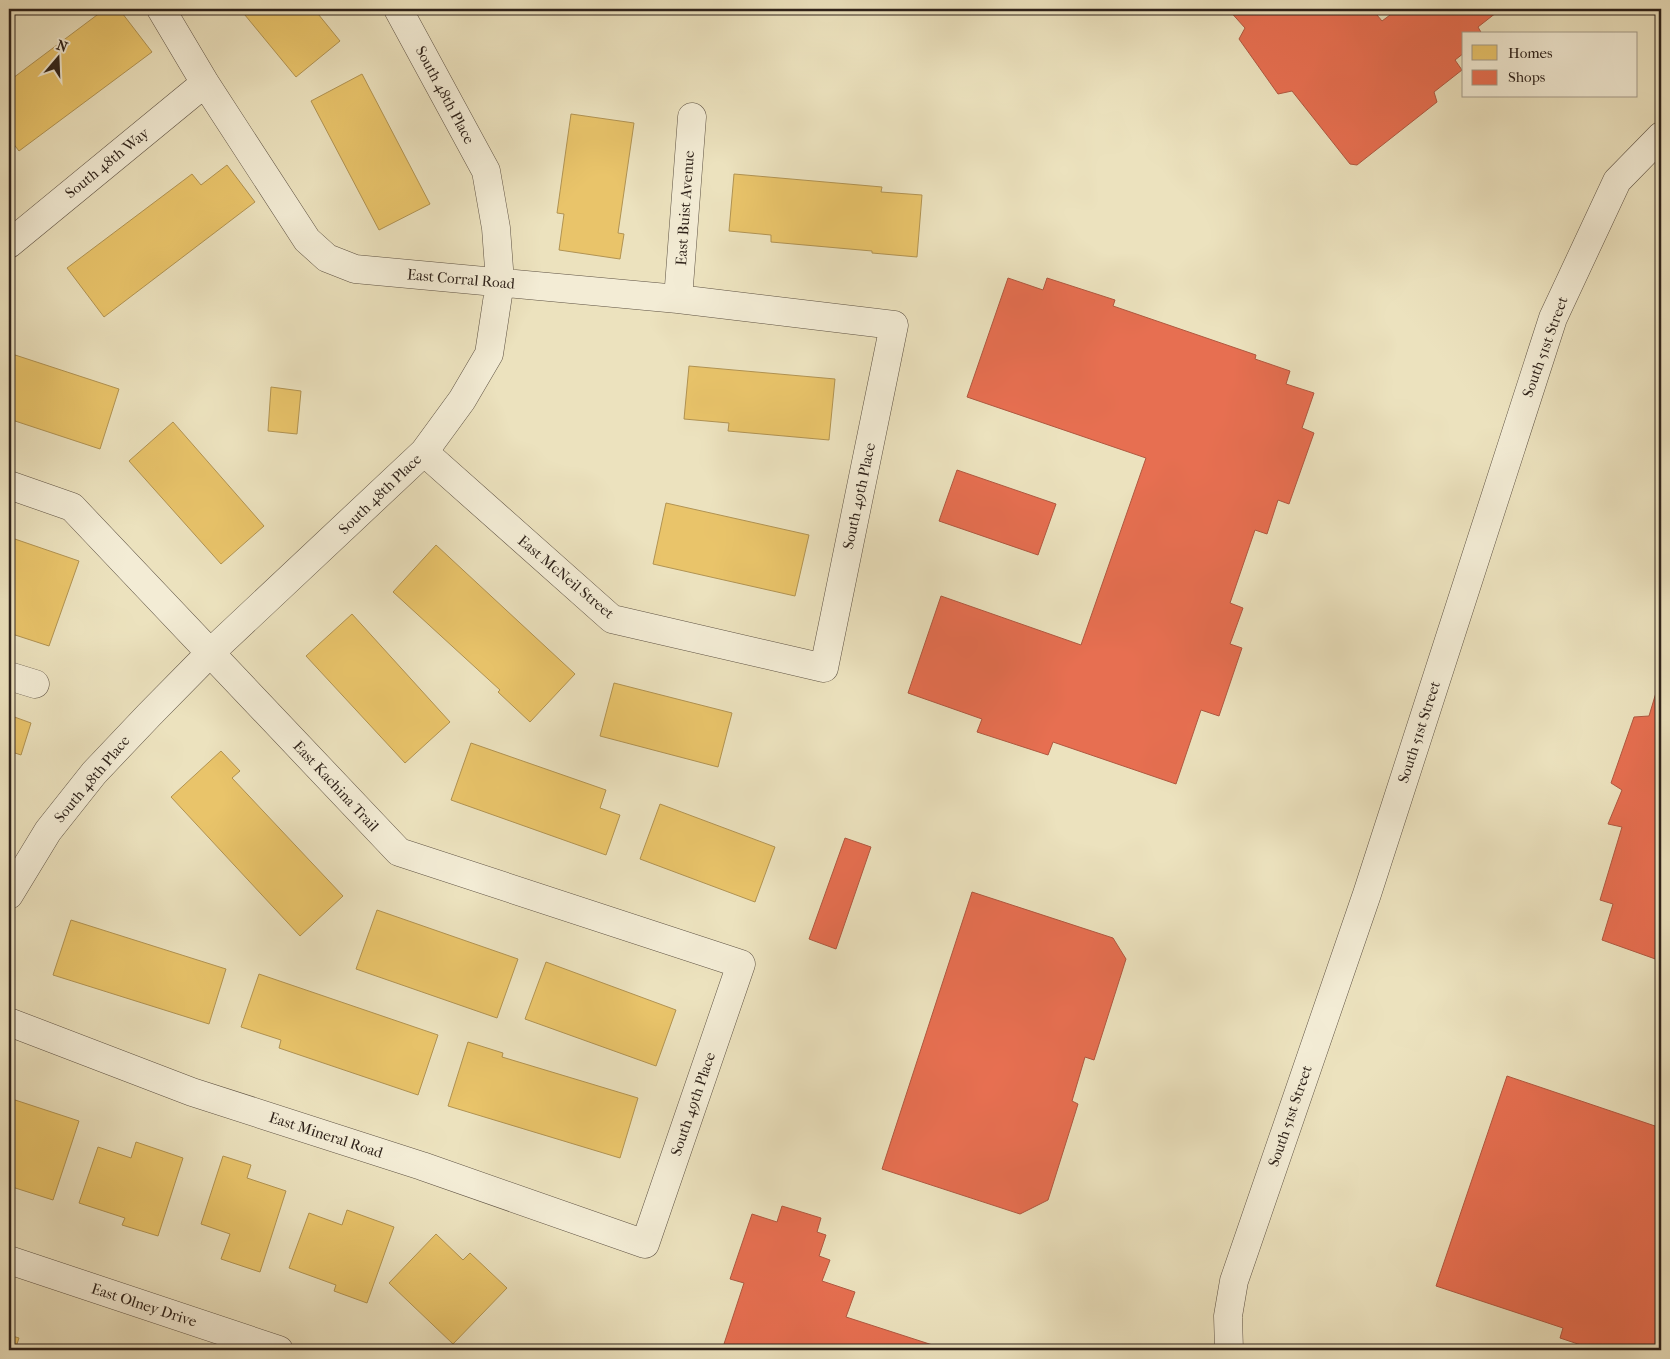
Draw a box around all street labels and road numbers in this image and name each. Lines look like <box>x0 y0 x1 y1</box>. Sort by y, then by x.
street label: South 48th Place <box>412 43 479 148</box>
street label: South 48th Way <box>62 123 153 202</box>
street label: East Buist Avenue <box>672 149 698 266</box>
street label: East Corral Road <box>406 265 517 293</box>
street label: South 51st Street <box>1518 293 1572 400</box>
street label: South 49th Place <box>839 440 879 551</box>
street label: South 48th Place <box>335 450 426 538</box>
street label: East McNeil Street <box>514 531 618 623</box>
street label: South 51st Street <box>1394 678 1444 785</box>
street label: South 48th Place <box>50 731 134 826</box>
street label: East Kachina Trail <box>289 737 383 835</box>
street label: South 49th Place <box>667 1049 719 1158</box>
street label: South 51st Street <box>1264 1062 1316 1169</box>
street label: East Mineral Road <box>267 1108 386 1162</box>
street label: East Olney Drive <box>89 1279 200 1331</box>

